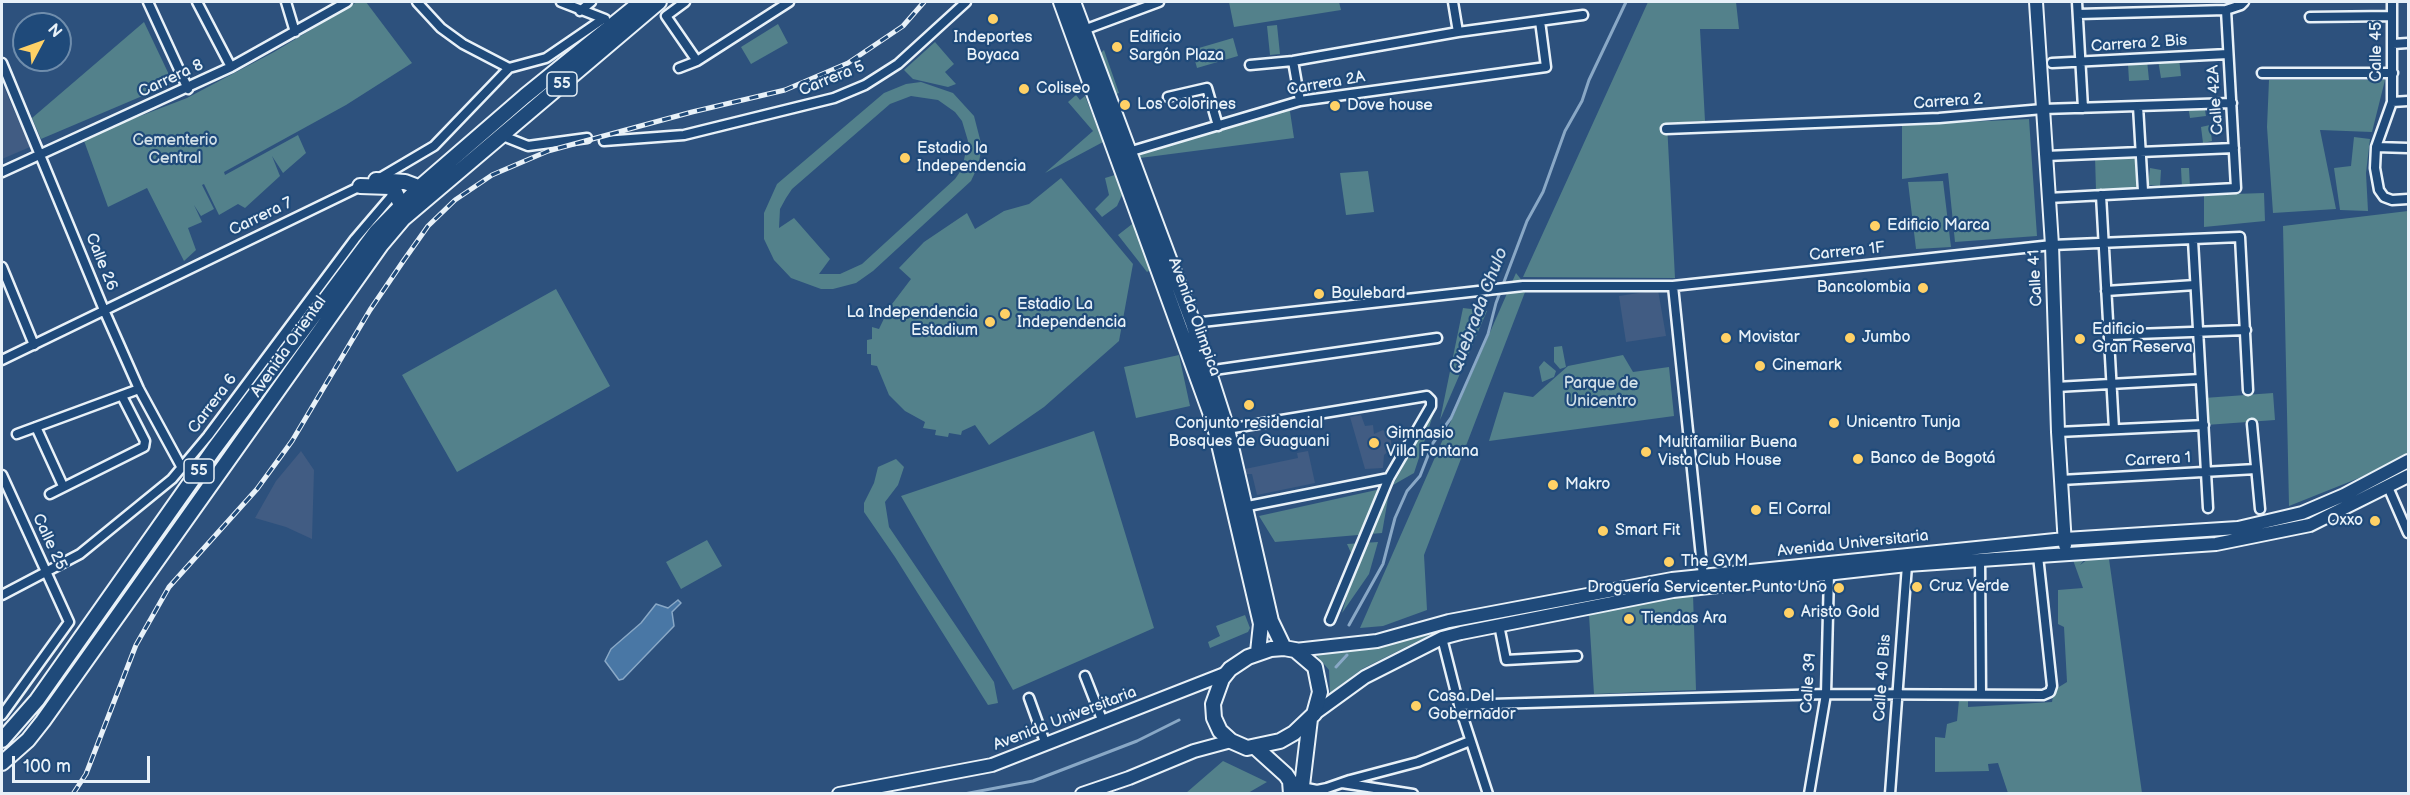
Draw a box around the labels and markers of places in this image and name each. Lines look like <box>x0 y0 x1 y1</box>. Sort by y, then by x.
marker: Indeportes Boyaca <box>986 12 1000 26</box>
place label: Indeportes Boyaca <box>954 28 1032 66</box>
place label: Edificio Sargón Plaza <box>1129 28 1224 66</box>
marker: Edificio Sargón Plaza <box>1110 40 1124 54</box>
place label: Coliseo <box>1036 79 1090 99</box>
marker: Coliseo <box>1017 82 1031 96</box>
place label: Los Colorines <box>1137 95 1236 115</box>
place label: Dove house <box>1347 96 1433 116</box>
marker: Los Colorines <box>1118 98 1132 112</box>
marker: Dove house <box>1328 99 1342 113</box>
place label: Estadio la Independencia <box>917 139 1026 177</box>
marker: Estadio la Independencia <box>898 151 912 165</box>
place label: Edificio Marca <box>1887 216 1990 236</box>
marker: Edificio Marca <box>1868 219 1882 233</box>
place label: Bancolombia <box>1817 278 1911 298</box>
marker: Bancolombia <box>1916 281 1930 295</box>
place label: Boulebard <box>1331 284 1405 304</box>
marker: Boulebard <box>1312 287 1326 301</box>
place label: Estadio La Independencia <box>1017 295 1126 333</box>
place label: La Independencia Estadium <box>846 303 978 341</box>
marker: Estadio La Independencia <box>998 307 1012 321</box>
marker: La Independencia Estadium <box>983 315 997 329</box>
place label: Edificio Gran Reserva <box>2092 320 2192 358</box>
place label: Movistar <box>1738 328 1799 348</box>
place label: Jumbo <box>1862 328 1911 348</box>
marker: Movistar <box>1719 331 1733 345</box>
marker: Jumbo <box>1843 331 1857 345</box>
marker: Edificio Gran Reserva <box>2073 332 2087 346</box>
place label: Cinemark <box>1772 356 1842 376</box>
marker: Cinemark <box>1753 359 1767 373</box>
marker: Conjunto residencial Bosques de Guaguani <box>1242 398 1256 412</box>
place label: Unicentro Tunja <box>1846 413 1960 433</box>
place label: Conjunto residencial Bosques de Guaguani <box>1169 414 1329 452</box>
marker: Unicentro Tunja <box>1827 416 1841 430</box>
place label: Gimnasio Villa Fontana <box>1386 424 1479 462</box>
place label: Multifamiliar Buena Vista Club House <box>1658 433 1797 471</box>
marker: Gimnasio Villa Fontana <box>1367 436 1381 450</box>
marker: Multifamiliar Buena Vista Club House <box>1639 445 1653 459</box>
place label: Banco de Bogotá <box>1870 449 1996 469</box>
marker: Banco de Bogotá <box>1851 452 1865 466</box>
place label: Makro <box>1565 475 1610 495</box>
marker: Makro <box>1546 478 1560 492</box>
place label: El Corral <box>1768 500 1831 520</box>
marker: El Corral <box>1749 503 1763 517</box>
place label: Oxxo <box>2327 511 2363 531</box>
marker: Oxxo <box>2368 514 2382 528</box>
place label: Smart Fit <box>1615 521 1680 541</box>
marker: Smart Fit <box>1596 524 1610 538</box>
place label: The GYM <box>1681 552 1748 572</box>
marker: The GYM <box>1662 555 1676 569</box>
place label: Cruz Verde <box>1929 577 2009 597</box>
place label: Droguería Servicenter Punto Uno <box>1587 578 1827 598</box>
marker: Cruz Verde <box>1910 580 1924 594</box>
marker: Droguería Servicenter Punto Uno <box>1832 581 1846 595</box>
place label: Aristo Gold <box>1801 603 1880 623</box>
marker: Aristo Gold <box>1782 606 1796 620</box>
place label: Tiendas Ara <box>1641 609 1727 629</box>
marker: Tiendas Ara <box>1622 612 1636 626</box>
place label: Casa Del Gobernador <box>1428 687 1515 725</box>
marker: Casa Del Gobernador <box>1409 699 1423 713</box>

